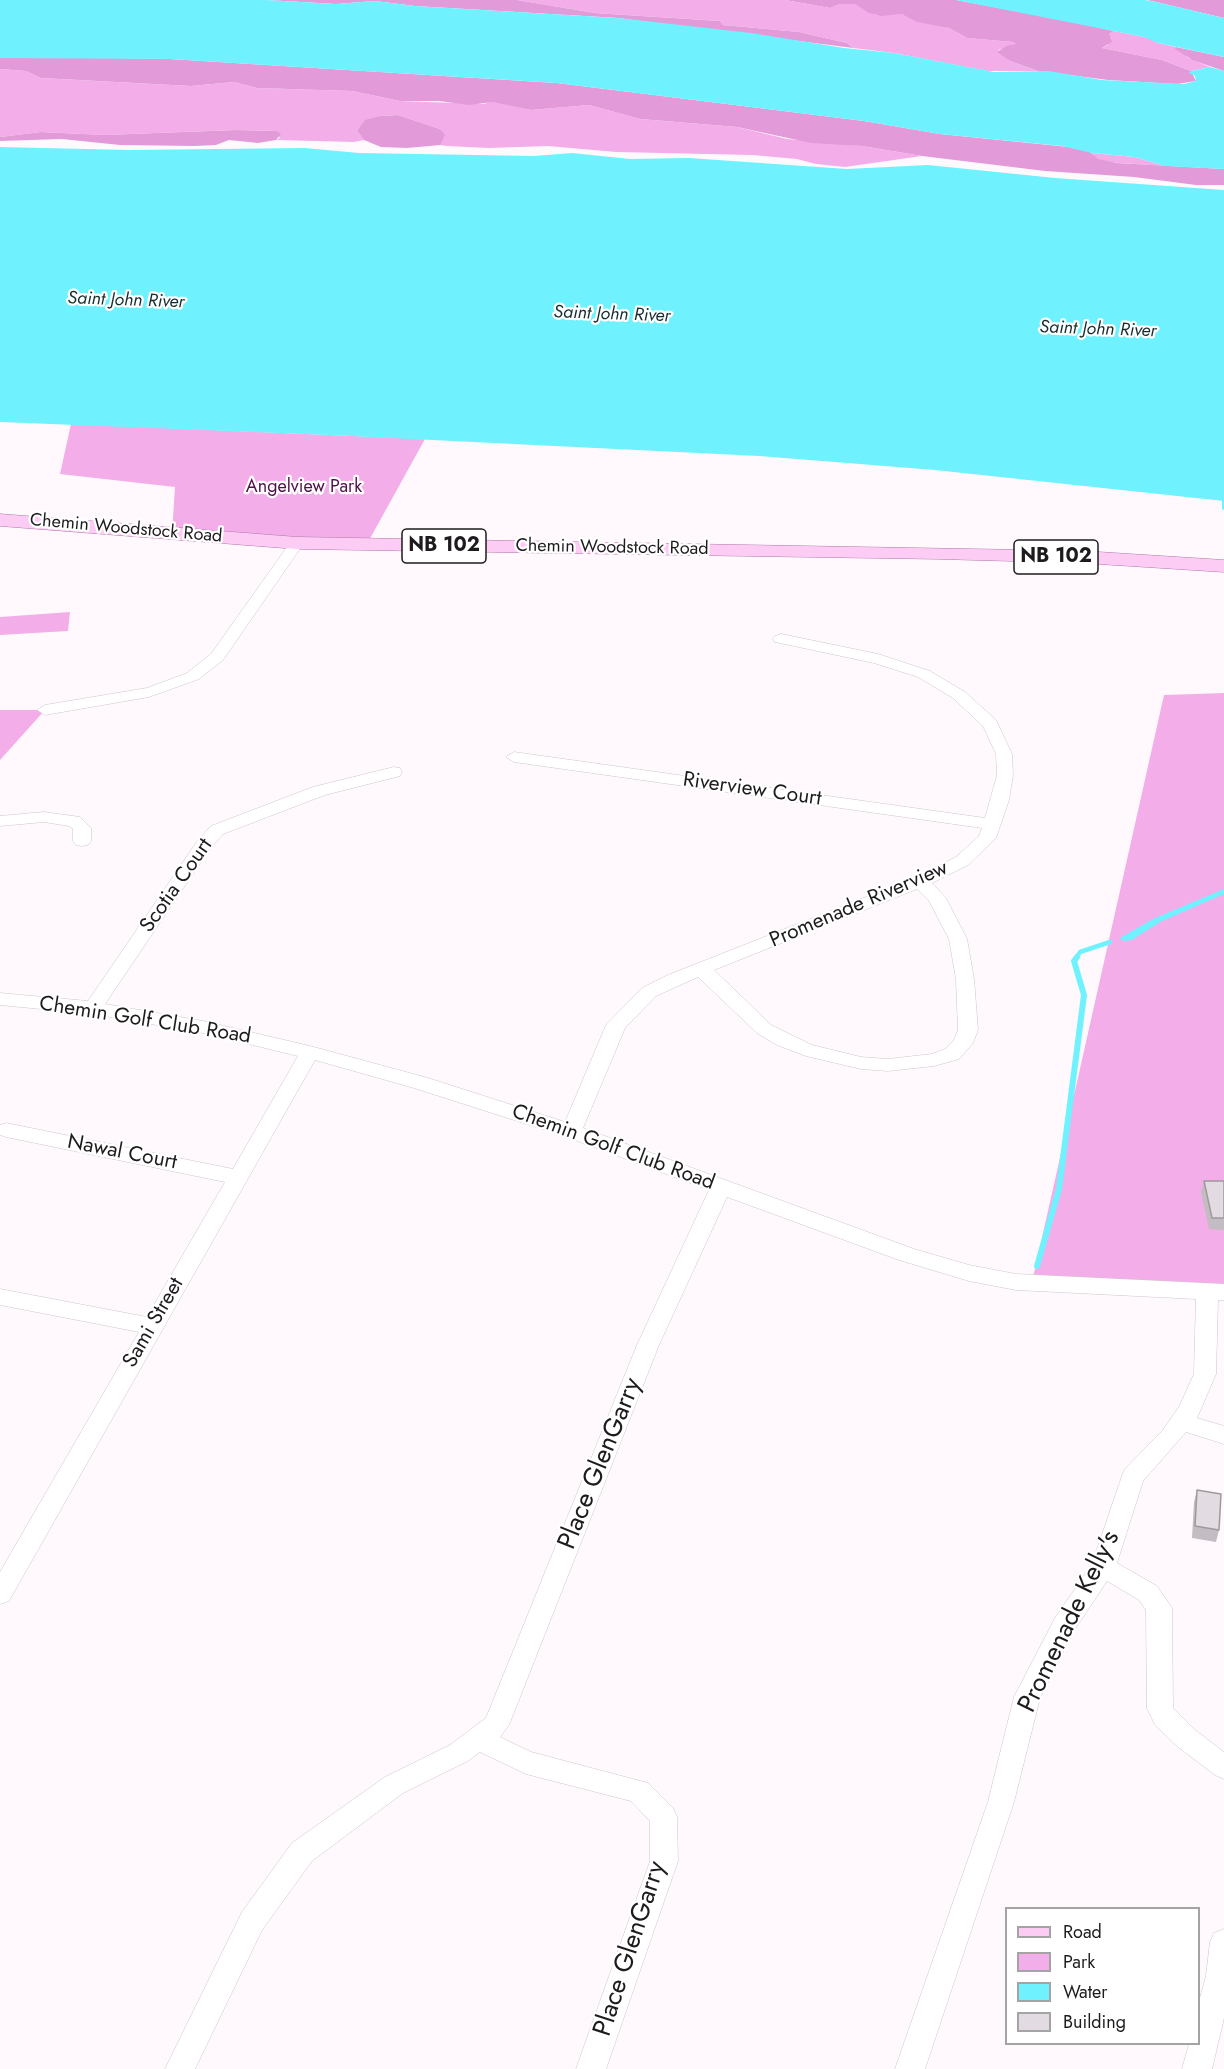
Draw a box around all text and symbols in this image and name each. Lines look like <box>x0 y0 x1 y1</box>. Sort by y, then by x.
water label: Saint John River <box>67 288 185 314</box>
water label: Saint John River <box>553 302 671 328</box>
water label: Saint John River <box>1039 317 1157 343</box>
park label: Angelview Park <box>246 477 362 499</box>
street label: Chemin Woodstock Road <box>29 510 223 548</box>
road number: NB 102 <box>402 529 486 563</box>
street label: Chemin Woodstock Road <box>515 536 709 560</box>
road number: NB 102 <box>1014 540 1098 574</box>
street label: Riverview Court <box>681 768 823 812</box>
street label: Scotia Court <box>135 834 219 938</box>
street label: Promenade Riverview <box>766 856 952 954</box>
street label: Chemin Golf Club Road <box>37 992 253 1050</box>
street label: Chemin Golf Club Road <box>508 1100 718 1196</box>
street label: Nawal Court <box>65 1130 179 1176</box>
street label: Sami Street <box>118 1273 190 1373</box>
street label: Place GlenGarry <box>552 1374 650 1554</box>
street label: Promenade Kelly's <box>1013 1526 1127 1718</box>
street label: Place GlenGarry <box>588 1858 674 2040</box>
legend <box>1005 1907 1200 2045</box>
text: Road <box>1063 1919 1102 1945</box>
text: Park <box>1063 1949 1095 1975</box>
text: Water <box>1063 1979 1107 2005</box>
text: Building <box>1063 2009 1126 2035</box>

